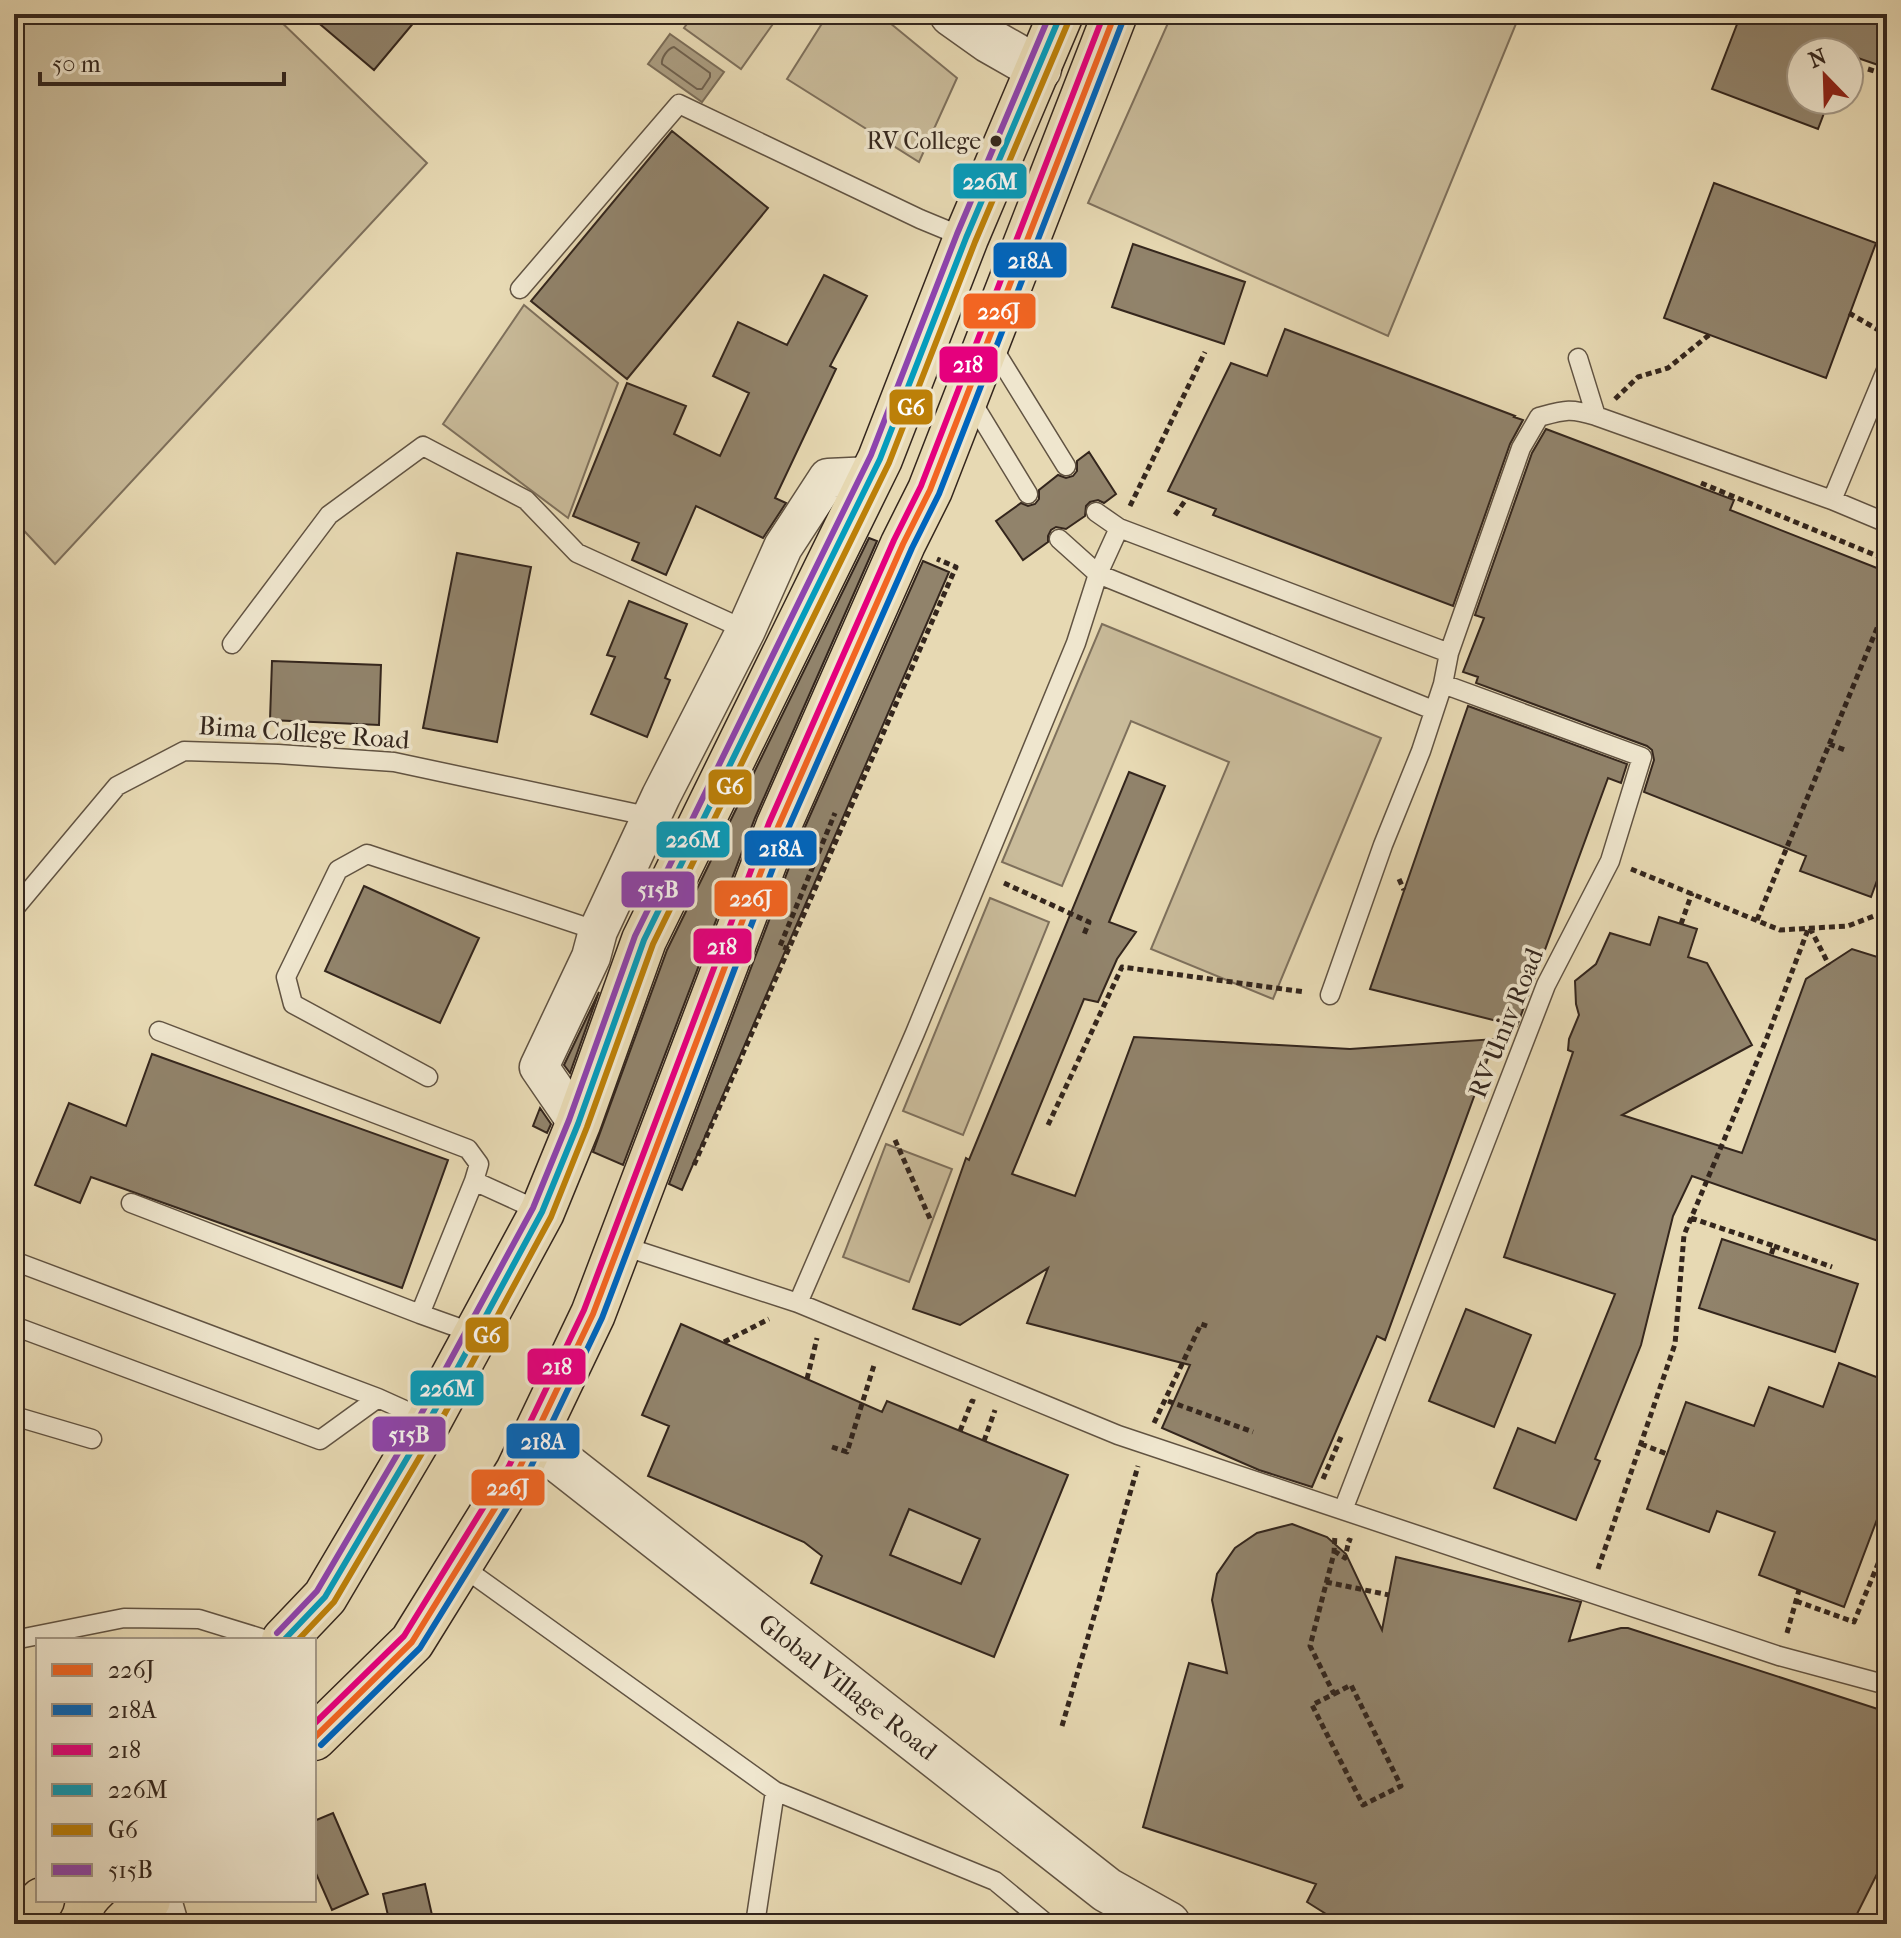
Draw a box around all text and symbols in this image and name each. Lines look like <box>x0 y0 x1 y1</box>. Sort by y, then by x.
scale bar <box>40 36 284 86</box>
north arrow <box>1785 36 1865 116</box>
text: N <box>1805 43 1831 74</box>
text: 50 m <box>52 50 101 78</box>
place label: RV College <box>866 127 981 155</box>
marker: RV College <box>988 133 1004 149</box>
line badge: 226M <box>952 162 1028 200</box>
text: 226M <box>963 169 1017 195</box>
line badge: 218A <box>992 241 1068 279</box>
text: 218A <box>1008 248 1053 274</box>
line badge: 226J <box>962 292 1037 330</box>
text: 226J <box>978 299 1020 325</box>
line badge: 218 <box>938 345 999 384</box>
text: 218 <box>953 352 983 378</box>
line badge: G6 <box>888 388 934 426</box>
text: G6 <box>897 395 926 421</box>
street label: Bima College Road <box>197 710 411 756</box>
line badge: G6 <box>707 768 753 806</box>
text: G6 <box>716 774 745 800</box>
line badge: 226M <box>655 820 731 859</box>
text: 226M <box>666 827 720 853</box>
line badge: 218A <box>743 829 818 867</box>
text: 218A <box>759 836 804 862</box>
line badge: 515B <box>620 870 696 909</box>
text: 515B <box>637 877 679 903</box>
line badge: 226J <box>713 879 789 918</box>
text: 226J <box>730 886 772 912</box>
line badge: 218 <box>692 927 753 965</box>
text: 218 <box>707 934 737 960</box>
street label: RV Univ Road <box>1462 943 1550 1102</box>
line badge: G6 <box>464 1316 510 1354</box>
text: G6 <box>473 1323 502 1349</box>
line badge: 218 <box>526 1347 587 1386</box>
text: 218 <box>542 1354 572 1380</box>
line badge: 226M <box>409 1369 485 1407</box>
text: 226M <box>420 1376 474 1402</box>
line badge: 515B <box>371 1415 447 1453</box>
text: 515B <box>388 1422 430 1448</box>
line badge: 218A <box>505 1422 581 1460</box>
text: 218A <box>521 1429 566 1455</box>
line badge: 226J <box>470 1468 546 1507</box>
text: 226J <box>487 1475 529 1501</box>
street label: Global Village Road <box>752 1607 944 1767</box>
legend <box>36 1638 316 1902</box>
text: 226J <box>108 1656 155 1684</box>
text: 218A <box>108 1696 157 1724</box>
text: 218 <box>108 1736 141 1764</box>
text: 226M <box>108 1776 168 1804</box>
text: G6 <box>108 1816 139 1844</box>
text: 515B <box>108 1856 153 1884</box>

